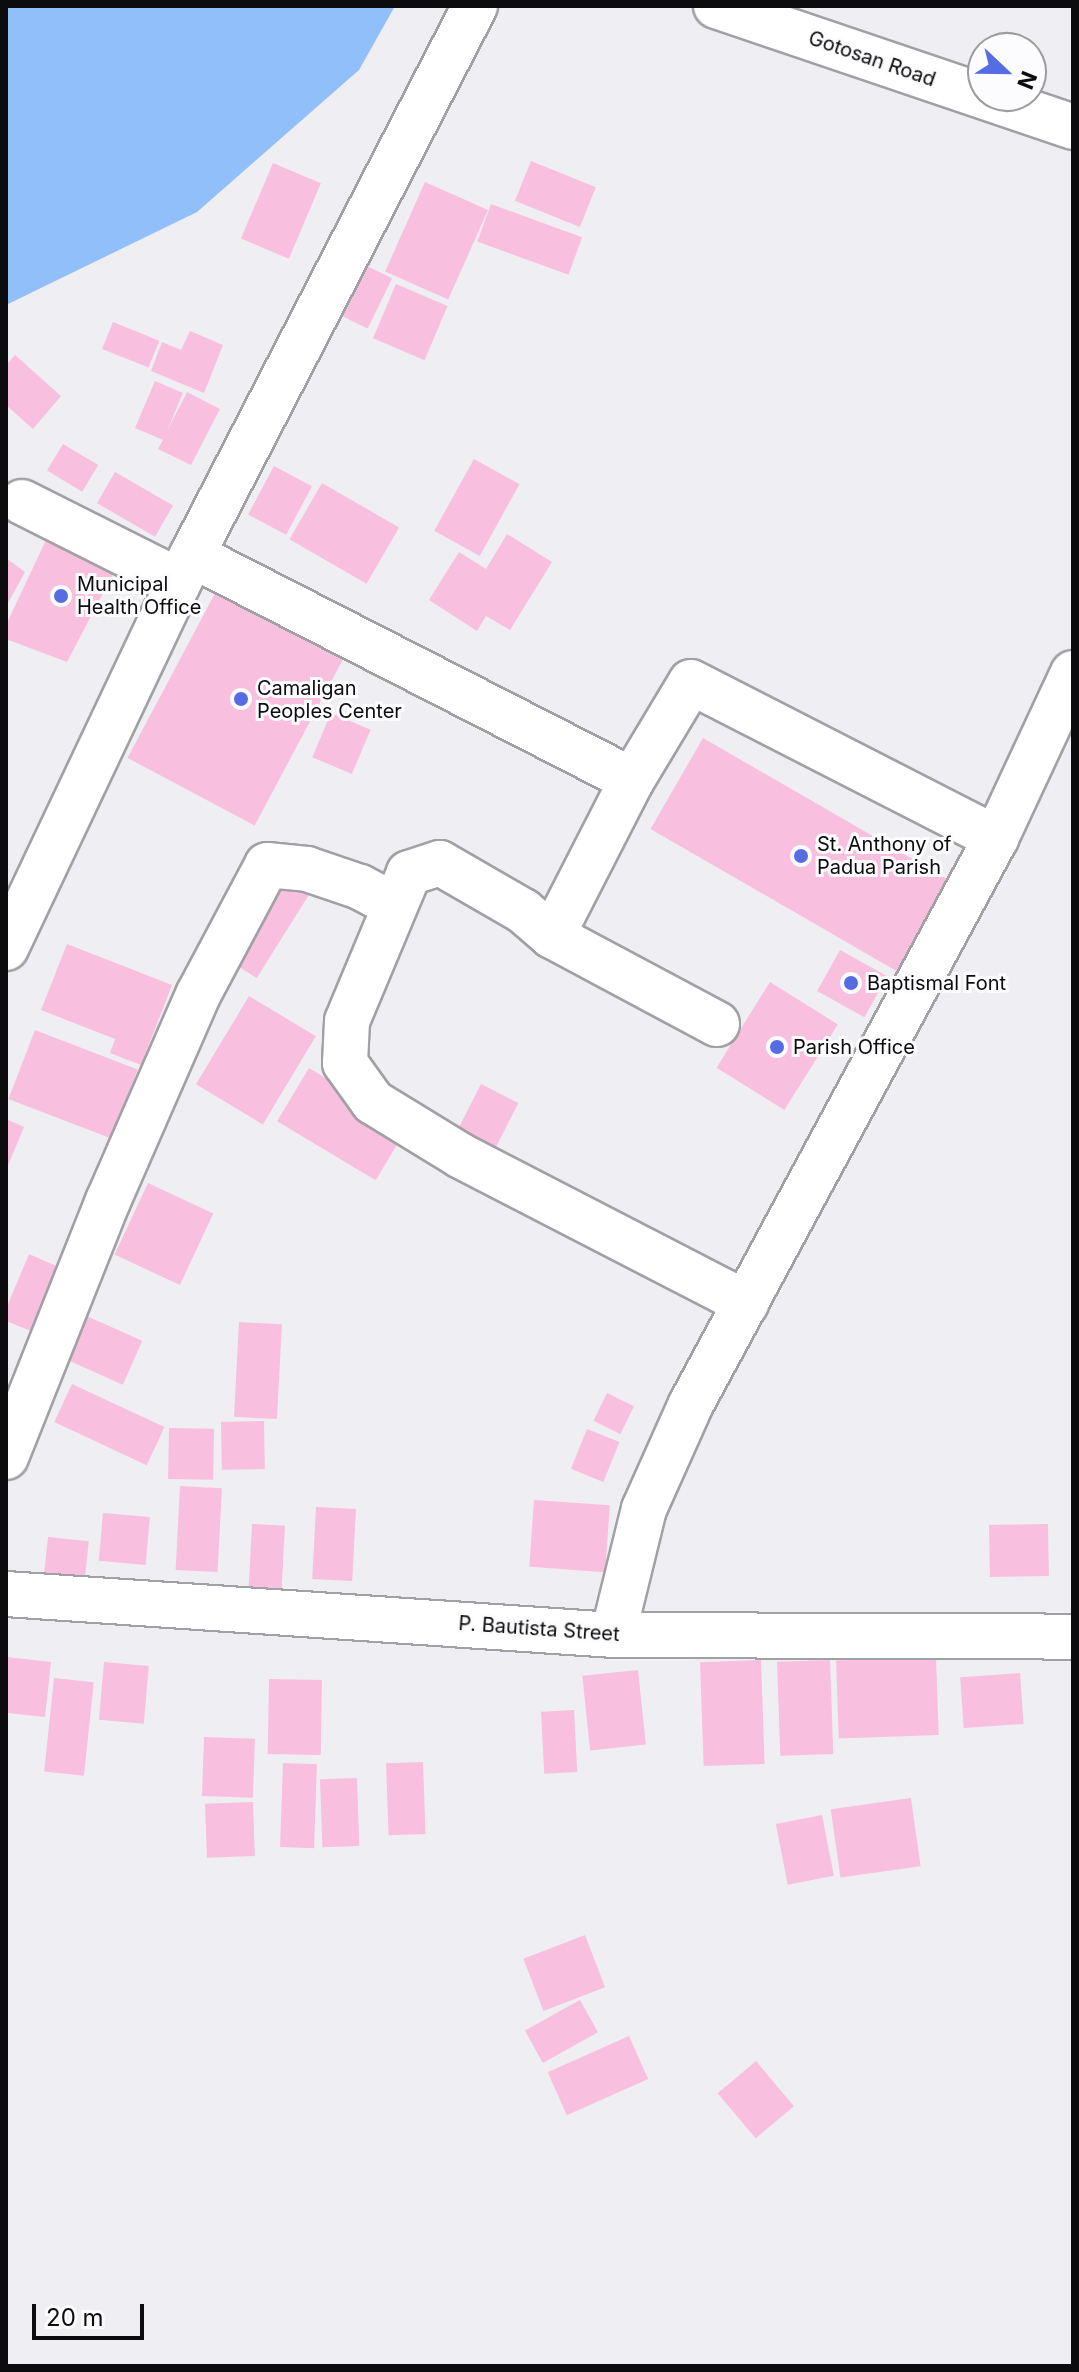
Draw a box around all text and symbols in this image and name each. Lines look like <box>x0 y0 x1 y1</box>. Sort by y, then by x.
street label: Gotosan Road <box>805 26 939 92</box>
north arrow <box>967 32 1047 112</box>
text: N <box>1012 68 1043 93</box>
place label: Municipal Health Office <box>77 572 201 619</box>
marker: Municipal Health Office <box>52 587 70 605</box>
place label: Camaligan Peoples Center <box>257 676 402 723</box>
marker: Camaligan Peoples Center <box>232 690 250 708</box>
place label: St. Anthony of Padua Parish <box>817 832 952 879</box>
marker: St. Anthony of Padua Parish <box>792 847 810 865</box>
place label: Baptismal Font <box>867 971 1006 995</box>
marker: Baptismal Font <box>842 974 860 992</box>
place label: Parish Office <box>793 1035 915 1059</box>
marker: Parish Office <box>768 1038 786 1056</box>
street label: P. Bautista Street <box>458 1611 620 1647</box>
scale bar <box>36 2288 148 2338</box>
text: 20 m <box>46 2303 104 2332</box>

